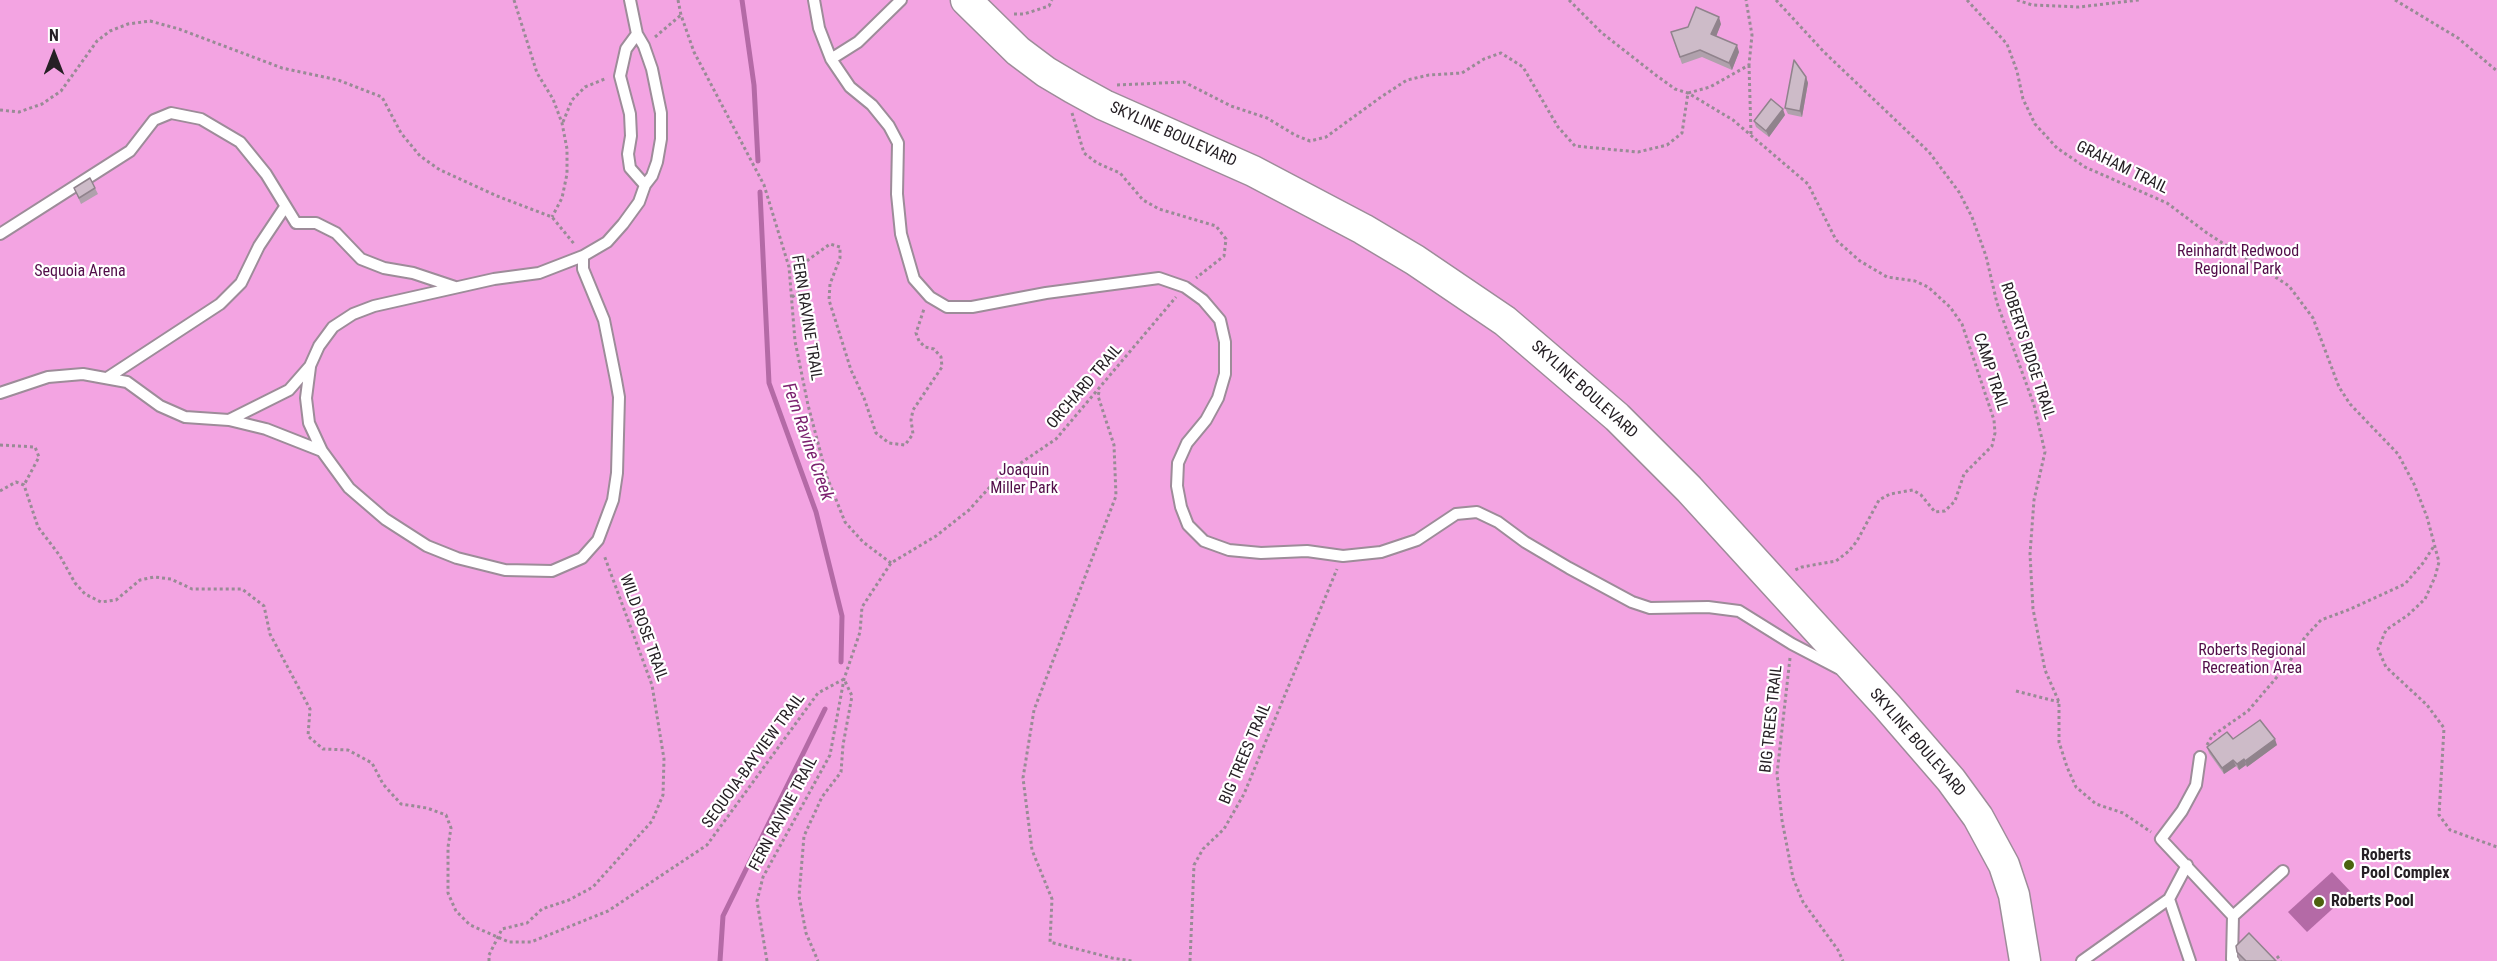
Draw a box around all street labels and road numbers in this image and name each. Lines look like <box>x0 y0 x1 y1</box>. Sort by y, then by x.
street label: SKYLINE BOULEVARD <box>1107 98 1239 172</box>
street label: GRAHAM TRAIL <box>2073 137 2171 199</box>
street label: FERN RAVINE TRAIL <box>787 254 825 382</box>
street label: ROBERTS RIDGE TRAIL <box>1996 280 2058 422</box>
street label: CAMP TRAIL <box>1968 331 2012 413</box>
street label: SKYLINE BOULEVARD <box>1527 337 1641 443</box>
street label: ORCHARD TRAIL <box>1043 341 1127 433</box>
street label: WILD ROSE TRAIL <box>615 572 671 684</box>
street label: BIG TREES TRAIL <box>1757 664 1787 774</box>
street label: SKYLINE BOULEVARD <box>1865 685 1969 801</box>
street label: SEQUOIA-BAYVIEW TRAIL <box>699 690 809 832</box>
street label: BIG TREES TRAIL <box>1216 700 1276 808</box>
street label: FERN RAVINE TRAIL <box>746 753 822 875</box>

